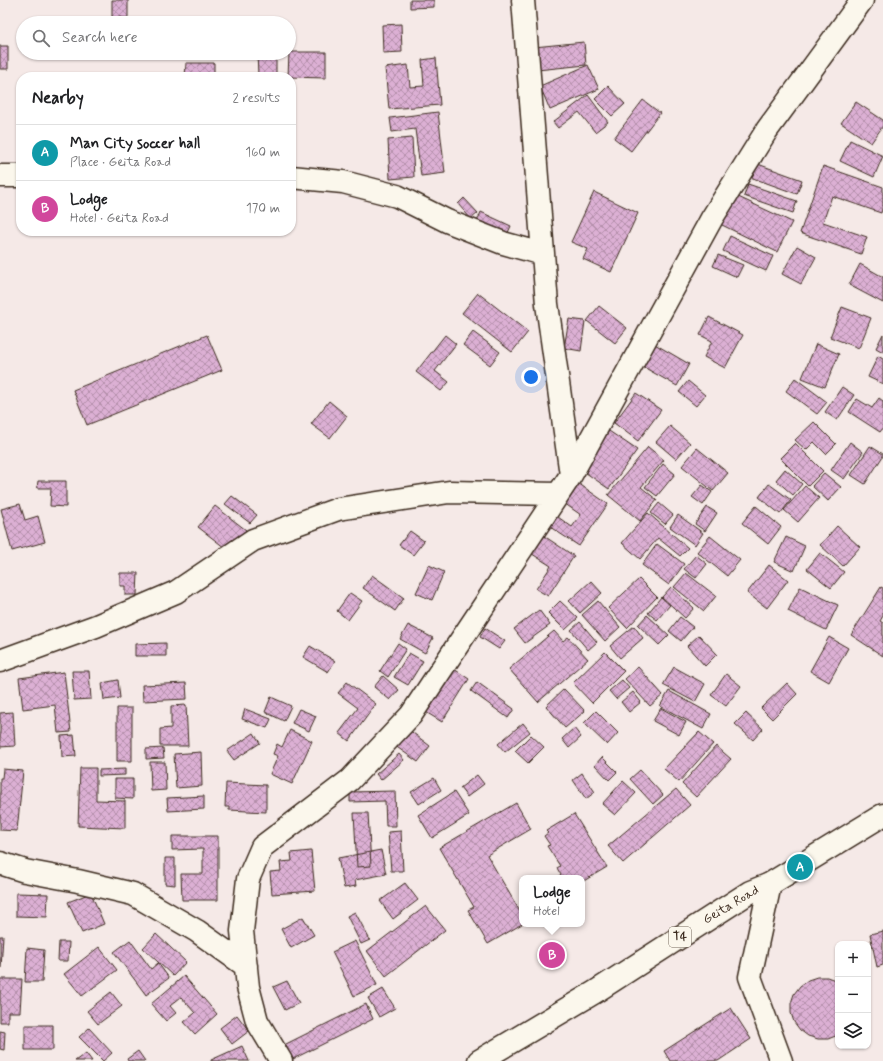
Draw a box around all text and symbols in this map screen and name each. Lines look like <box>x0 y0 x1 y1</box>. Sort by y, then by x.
search box <box>16 16 296 60</box>
icon: search <box>30 27 52 49</box>
text: Search here <box>62 28 138 48</box>
text: Nearby <box>32 87 84 109</box>
text: 2 results <box>233 90 280 107</box>
text: Man City soccer hall <box>70 134 200 154</box>
text: A <box>41 144 49 161</box>
text: 160 m <box>245 144 280 161</box>
text: Place · Geita Road <box>70 154 171 171</box>
text: Lodge <box>70 190 108 210</box>
text: B <box>41 200 49 217</box>
text: 170 m <box>246 200 280 217</box>
text: Hotel · Geita Road <box>70 210 169 227</box>
your location <box>521 367 541 387</box>
pin: A <box>787 852 813 882</box>
popup <box>519 875 585 927</box>
street label: Geita Road <box>700 882 762 928</box>
text: Lodge <box>533 883 571 903</box>
text: Hotel <box>533 903 560 920</box>
road number: T4 <box>669 927 691 947</box>
pin: B <box>539 940 565 970</box>
map controls <box>835 941 871 1049</box>
button: + <box>835 941 871 977</box>
button: − <box>835 977 871 1013</box>
button: layers <box>835 1013 871 1049</box>

